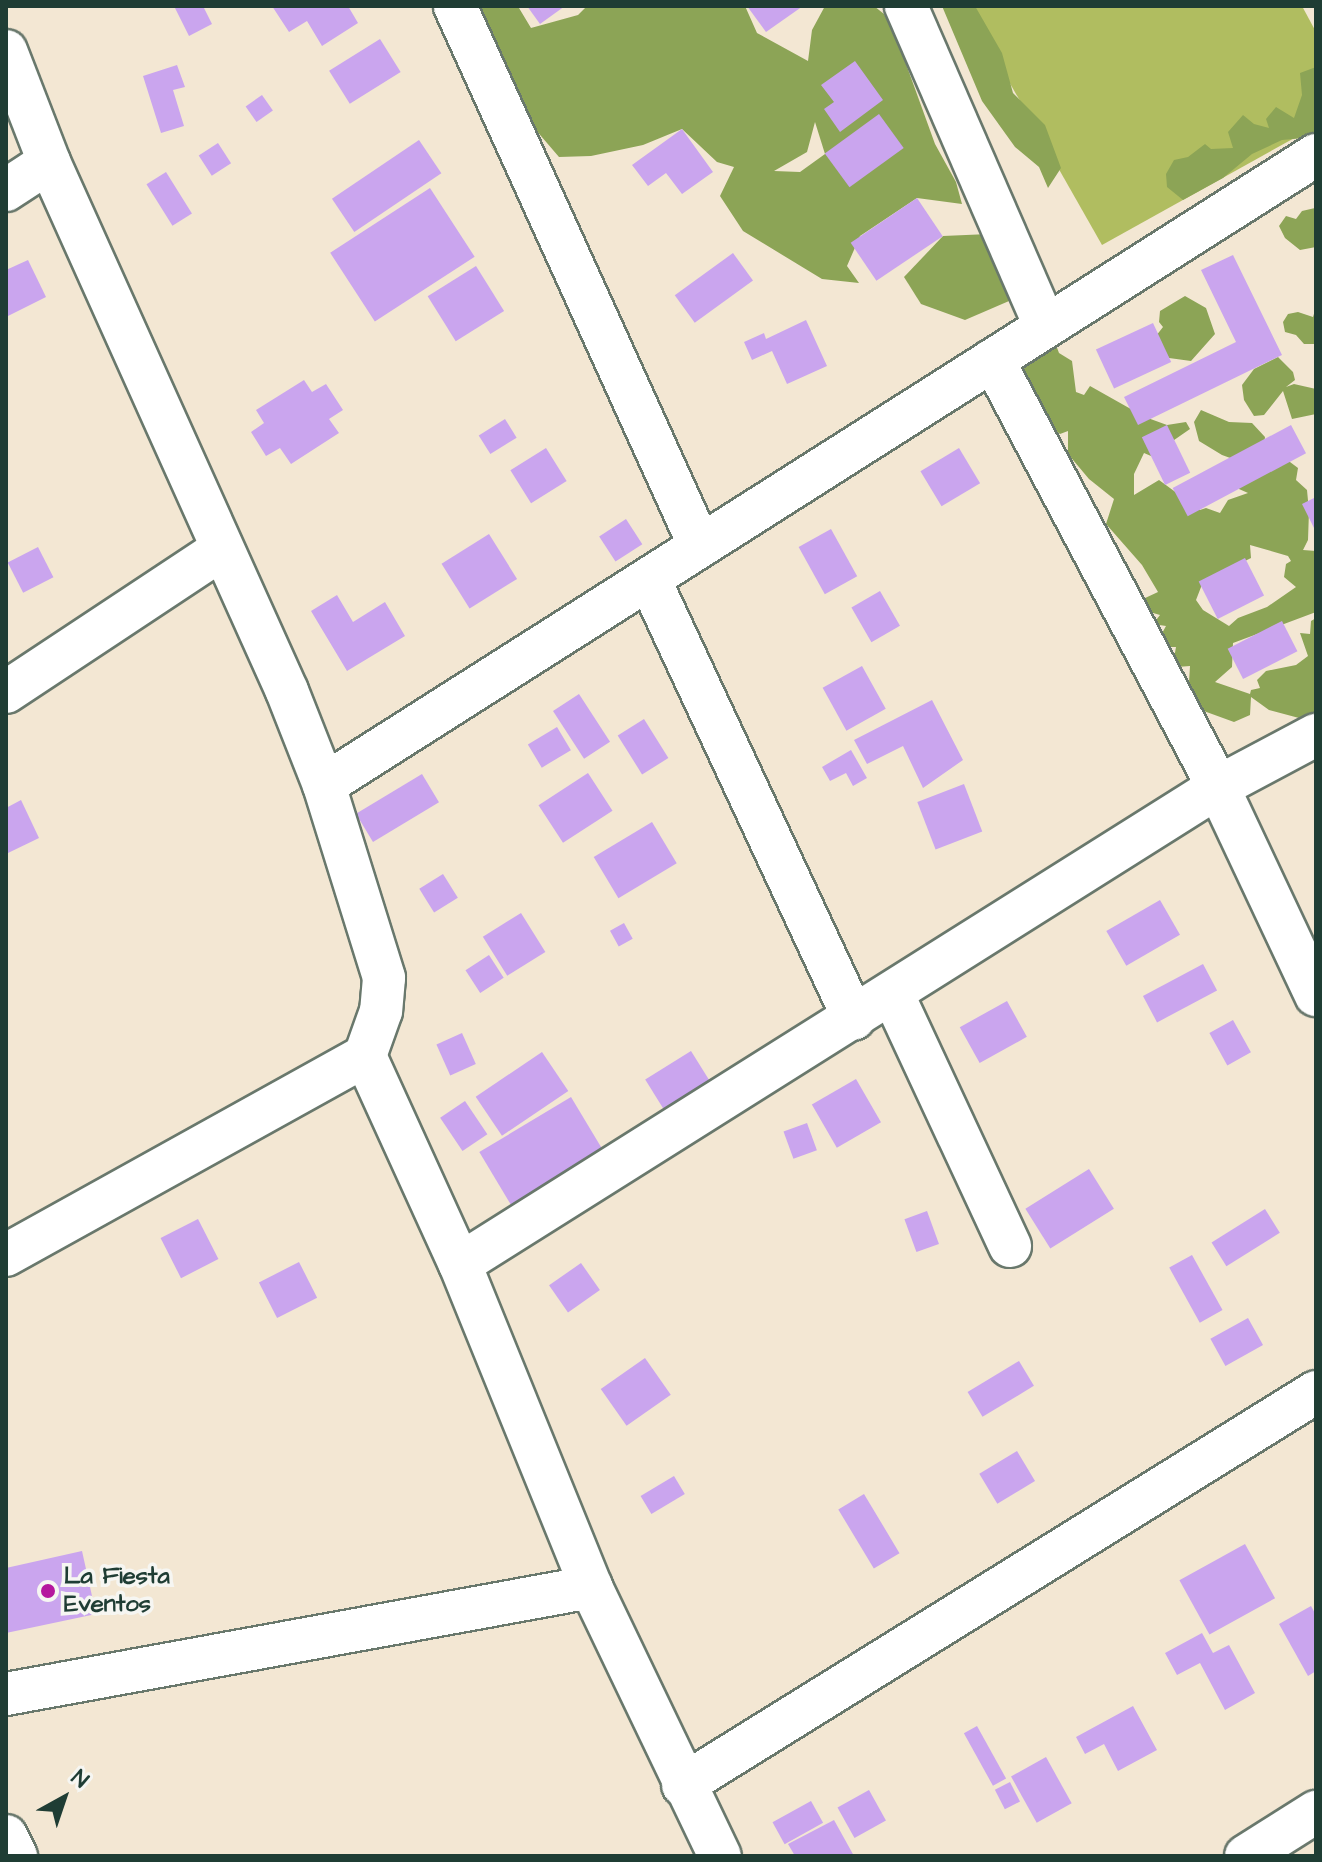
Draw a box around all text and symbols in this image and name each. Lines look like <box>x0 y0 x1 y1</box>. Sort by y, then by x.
place label: La Fiesta Eventos <box>64 1563 170 1619</box>
marker: La Fiesta Eventos <box>39 1582 57 1600</box>
north arrow <box>24 1758 104 1838</box>
text: N <box>64 1763 95 1796</box>

